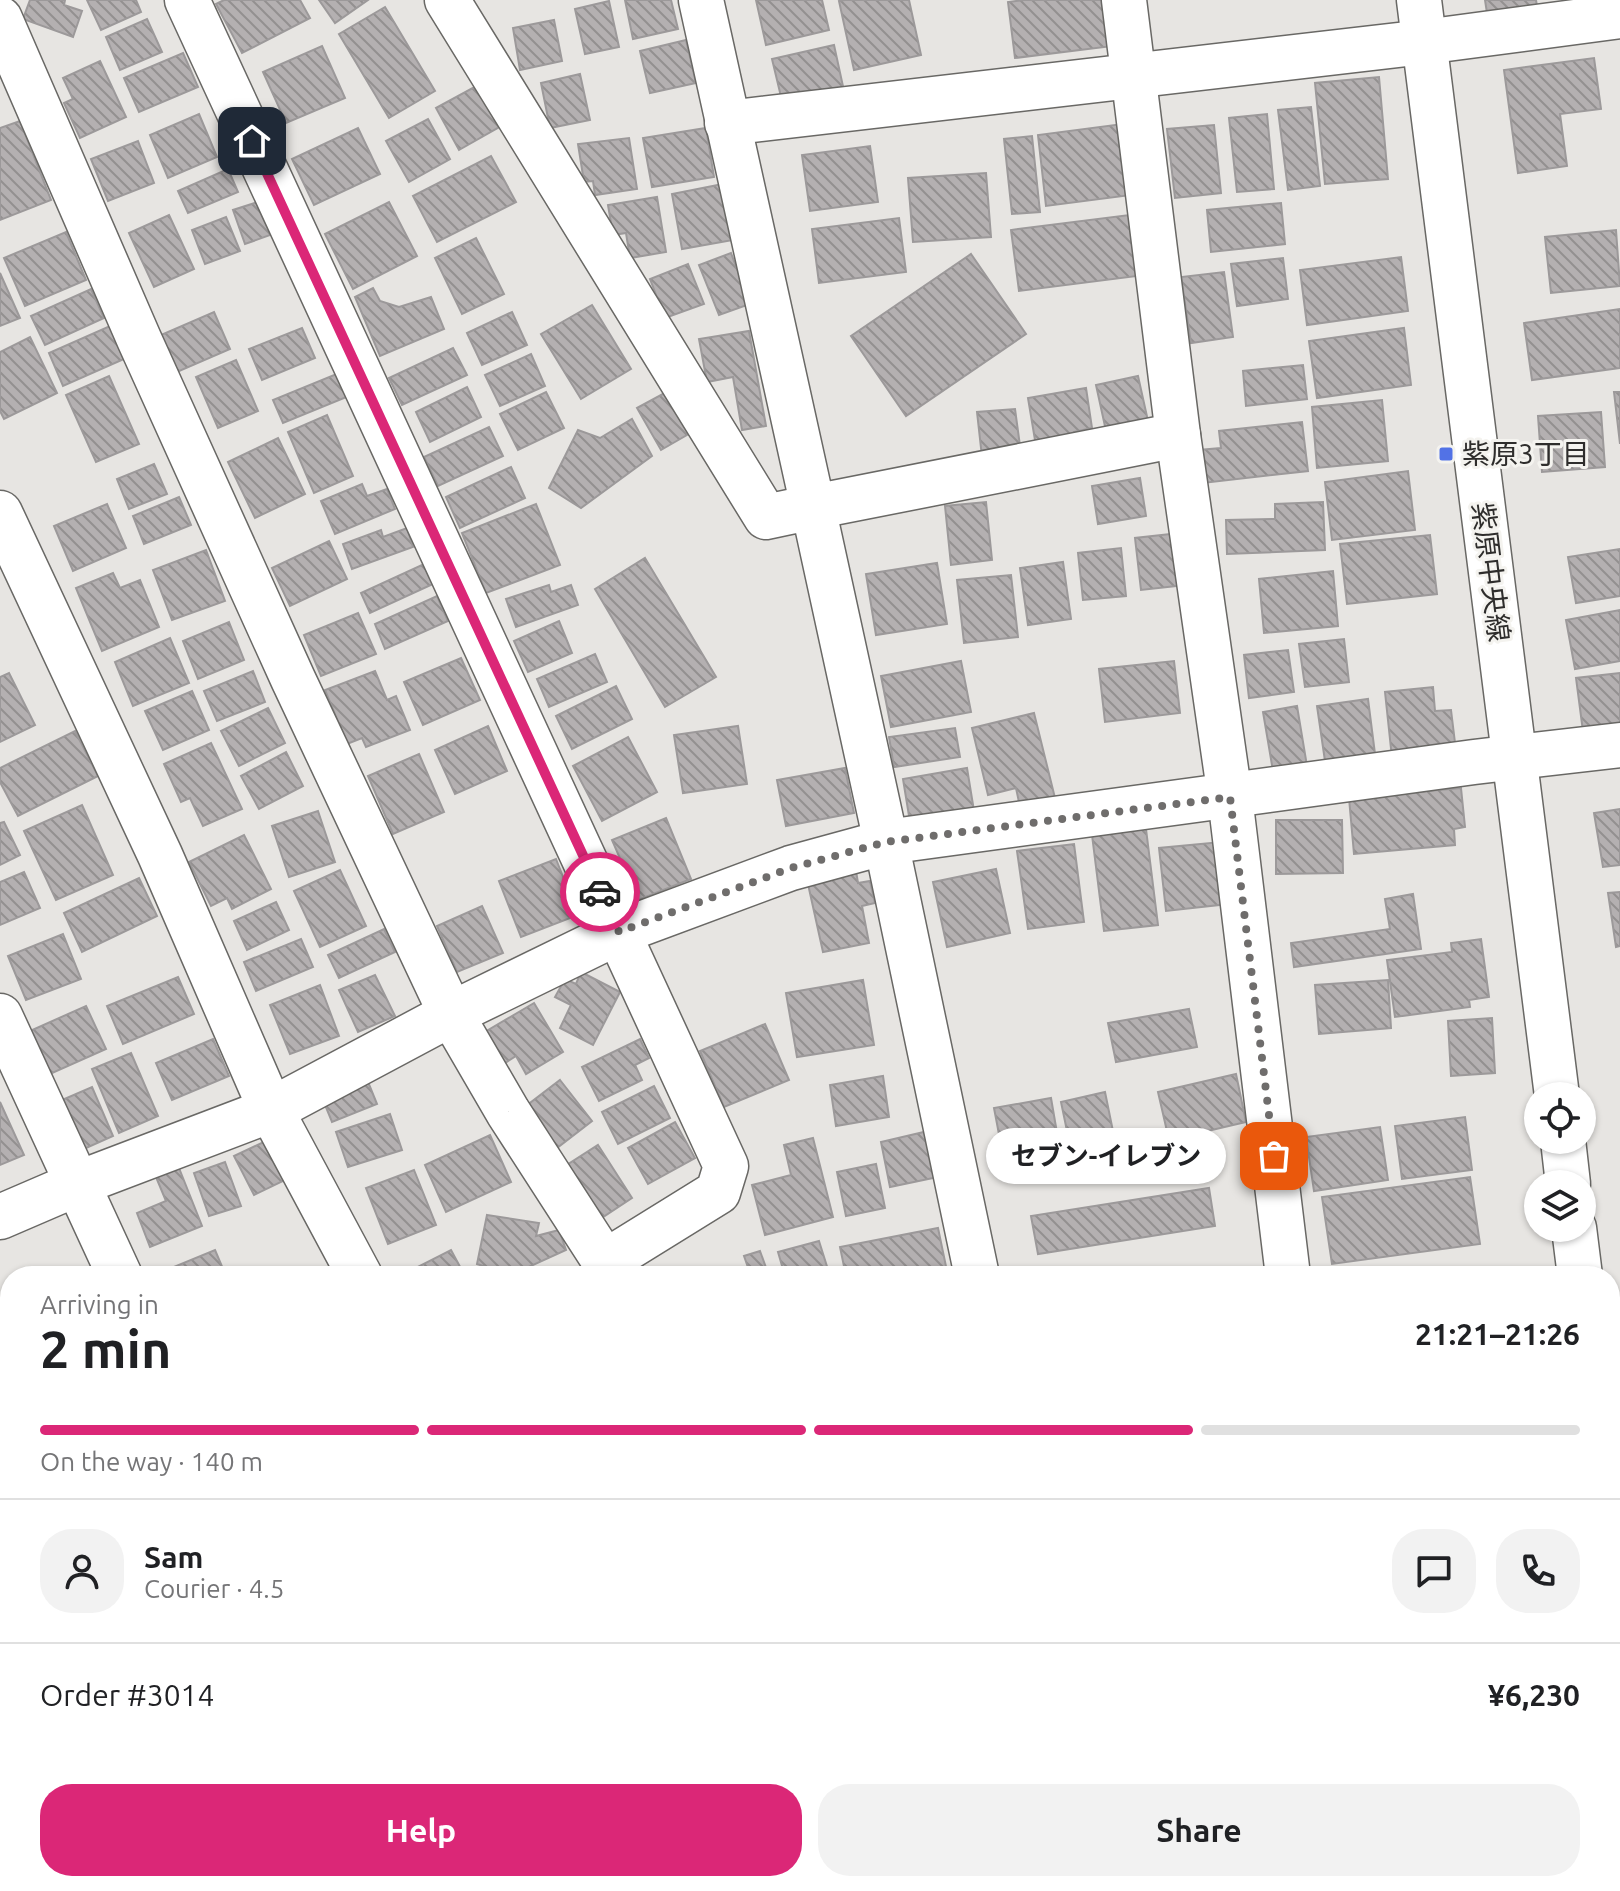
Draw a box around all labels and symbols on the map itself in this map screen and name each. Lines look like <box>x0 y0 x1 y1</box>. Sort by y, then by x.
pin <box>218 107 286 175</box>
place label: 紫原3丁目 <box>1462 438 1590 469</box>
marker: 紫原3丁目 <box>1437 445 1455 463</box>
street label: 紫原中央線 <box>1468 501 1515 643</box>
courier <box>560 852 640 932</box>
pin <box>1240 1122 1308 1190</box>
callout: セブン-イレブン <box>986 1128 1226 1184</box>

